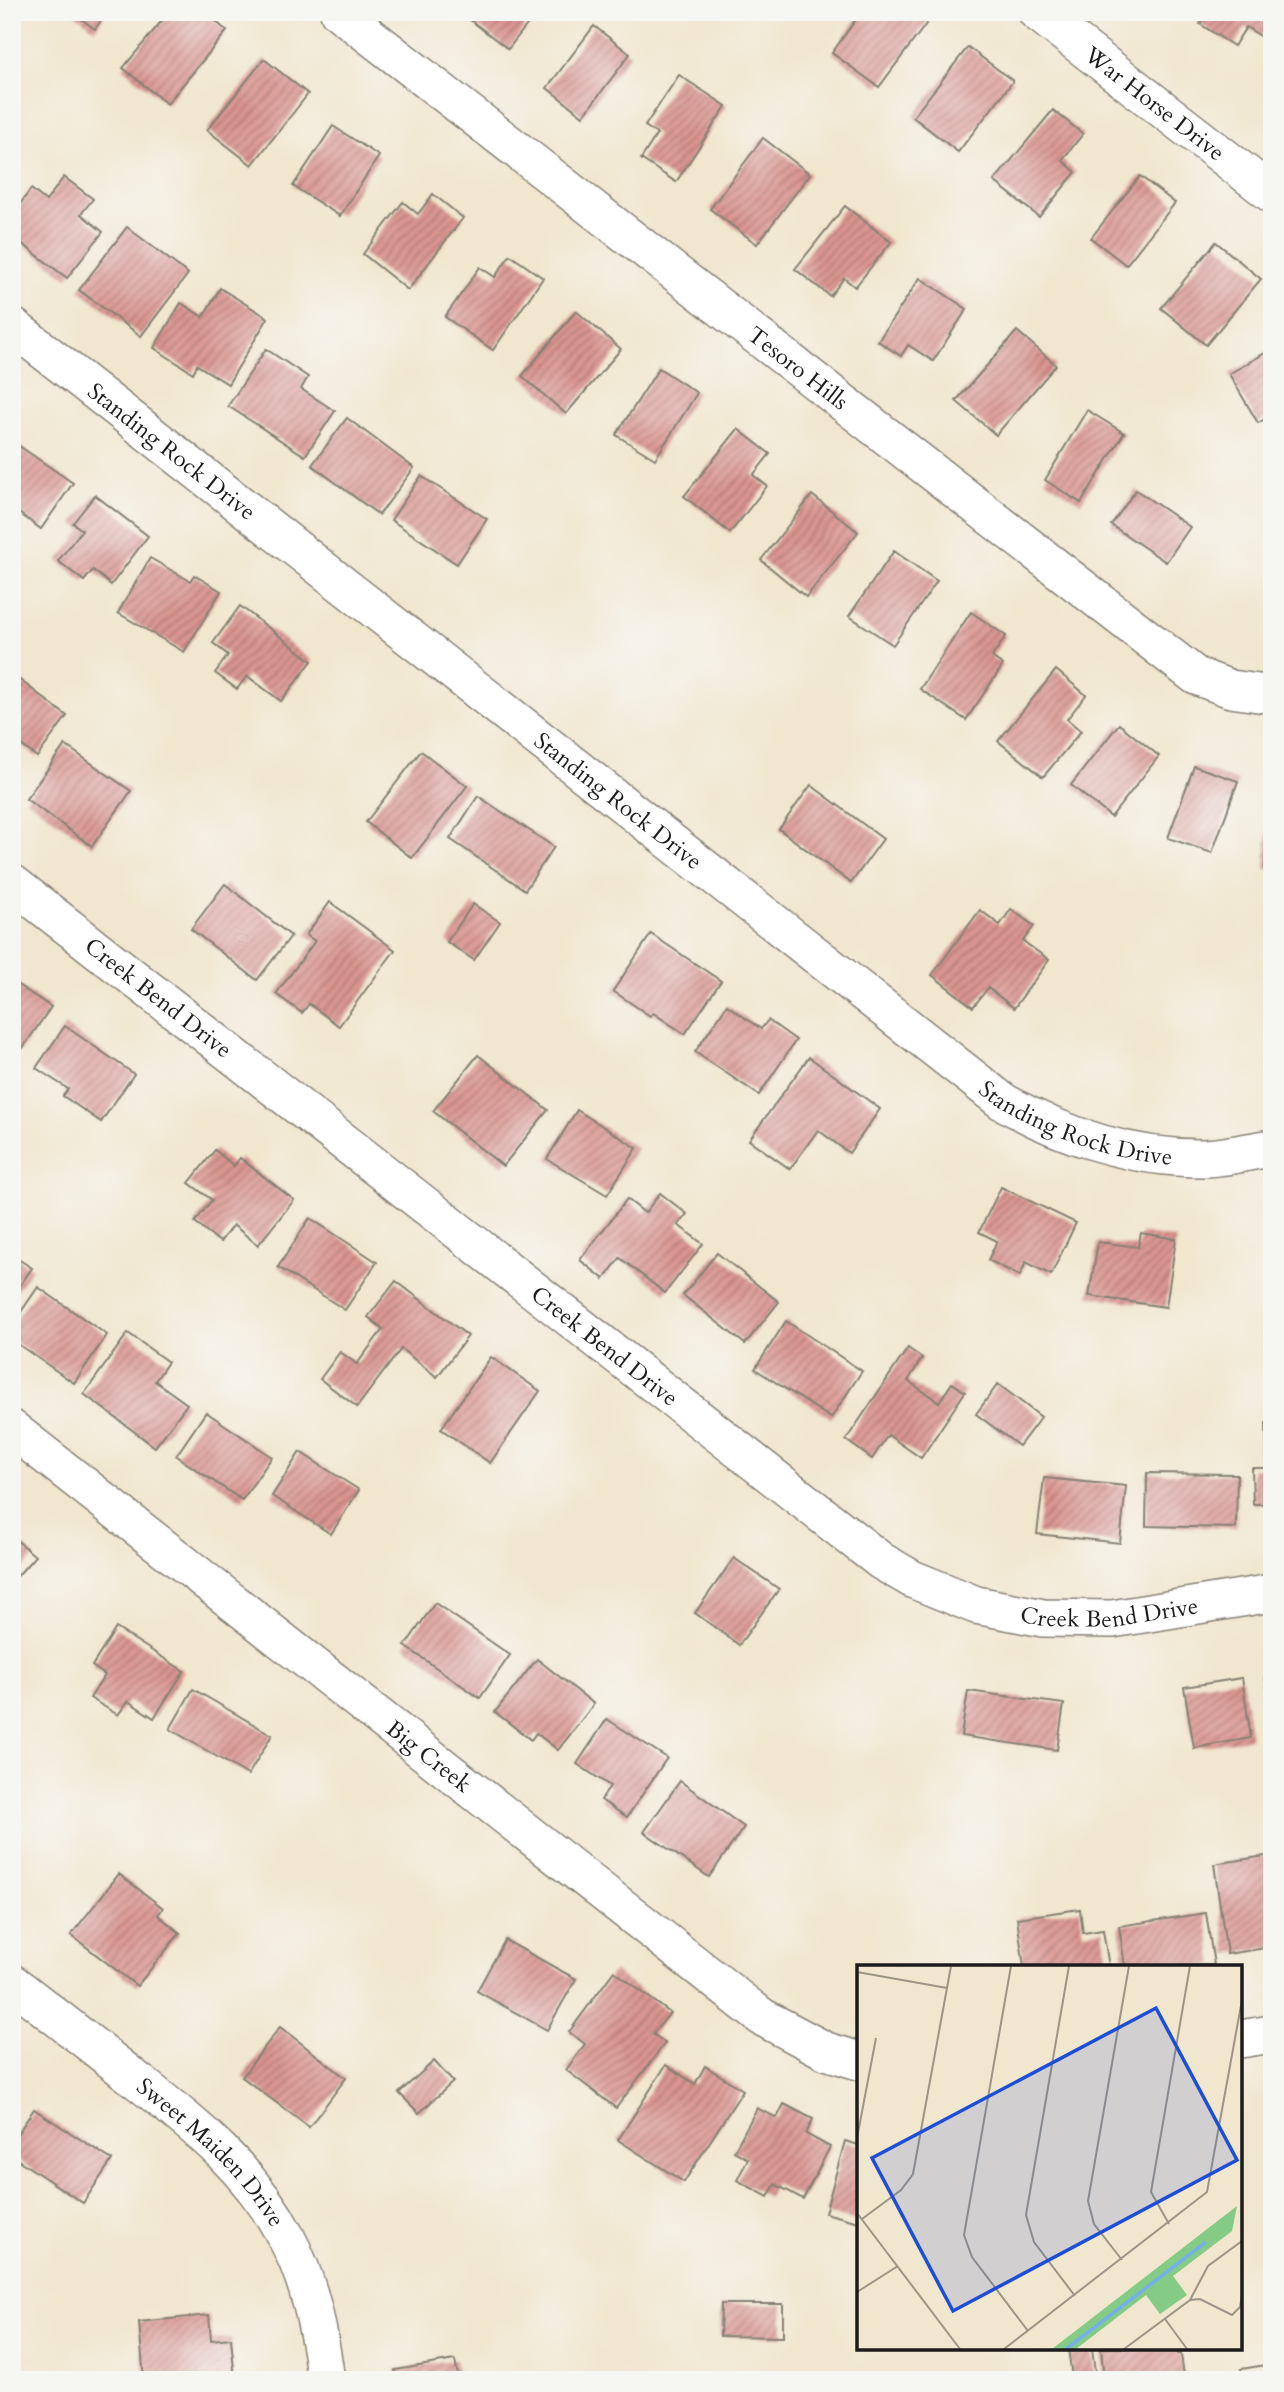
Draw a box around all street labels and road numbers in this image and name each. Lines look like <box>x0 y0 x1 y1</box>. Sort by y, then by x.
street label: War Horse Drive <box>1077 39 1231 168</box>
street label: Tesoro Hills <box>741 319 855 417</box>
street label: Standing Rock Drive <box>81 376 262 527</box>
street label: Standing Rock Drive <box>527 725 709 877</box>
street label: Creek Bend Drive <box>78 931 238 1065</box>
street label: Standing Rock Drive <box>972 1074 1174 1173</box>
street label: Creek Bend Drive <box>525 1279 685 1413</box>
street label: Creek Bend Drive <box>1018 1590 1200 1635</box>
street label: Big Creek <box>380 1713 478 1800</box>
street label: Sweet Maiden Drive <box>130 2071 292 2233</box>

